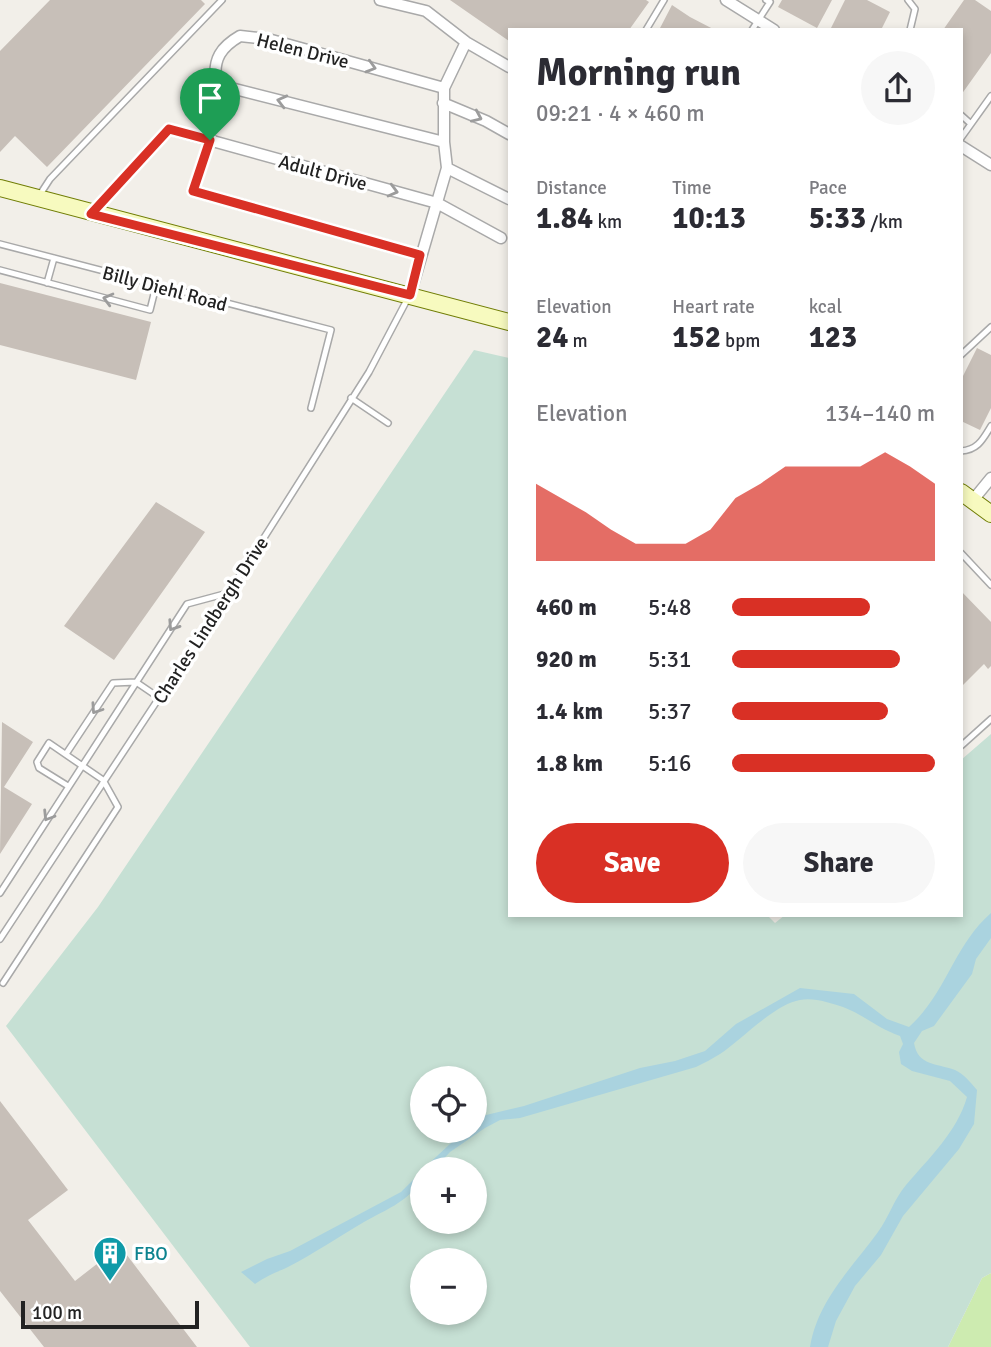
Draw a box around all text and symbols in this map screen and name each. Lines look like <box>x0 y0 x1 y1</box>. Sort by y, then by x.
street label: Helen Drive <box>254 28 351 74</box>
text: Morning run <box>536 49 741 96</box>
button: share <box>861 51 935 125</box>
one-way arrow <box>364 59 376 73</box>
pin <box>180 68 240 140</box>
icon: arrive <box>191 79 229 117</box>
one-way arrow <box>277 95 289 109</box>
text: 09:21 · 4 × 460 m <box>536 99 705 128</box>
one-way arrow <box>470 109 482 123</box>
street label: Adult Drive <box>276 150 370 196</box>
text: Distance <box>536 176 607 200</box>
text: Time <box>672 176 711 200</box>
text: Pace <box>809 176 847 200</box>
one-way arrow <box>387 183 399 197</box>
text: 1.84 <box>536 200 593 237</box>
text: 10:13 <box>672 200 746 237</box>
text: 5:33 <box>809 200 866 237</box>
text: km <box>593 210 622 234</box>
text: /km <box>866 210 903 234</box>
street label: Billy Diehl Road <box>100 261 230 317</box>
one-way arrow <box>102 292 114 307</box>
text: Elevation <box>536 295 612 319</box>
text: Heart rate <box>672 295 755 319</box>
text: kcal <box>809 295 842 319</box>
text: 24 <box>536 319 568 356</box>
text: 152 <box>672 319 721 356</box>
text: 123 <box>809 319 857 356</box>
text: m <box>568 329 588 353</box>
text: bpm <box>721 329 760 353</box>
text: Elevation <box>536 399 628 428</box>
text: 134–140 m <box>825 399 935 428</box>
street label: Charles Lindbergh Drive <box>148 532 274 709</box>
text: 460 m <box>536 593 597 622</box>
text: 5:48 <box>648 593 691 622</box>
one-way arrow <box>168 618 181 631</box>
text: 920 m <box>536 645 597 674</box>
text: 5:31 <box>648 645 691 674</box>
text: 1.4 km <box>536 697 603 726</box>
text: 5:37 <box>648 697 691 726</box>
one-way arrow <box>91 701 104 714</box>
text: 1.8 km <box>536 749 603 778</box>
text: 5:16 <box>648 749 691 778</box>
one-way arrow <box>44 809 57 822</box>
button: Save <box>536 823 729 903</box>
button: Share <box>743 823 935 903</box>
map controls <box>410 1066 487 1325</box>
button: locate <box>410 1066 487 1143</box>
button: + <box>410 1157 487 1234</box>
building icon: FBO <box>91 1234 129 1283</box>
place label: FBO <box>134 1242 168 1266</box>
button: − <box>410 1248 487 1325</box>
scale bar <box>21 1298 200 1330</box>
text: 100 m <box>32 1301 82 1325</box>

